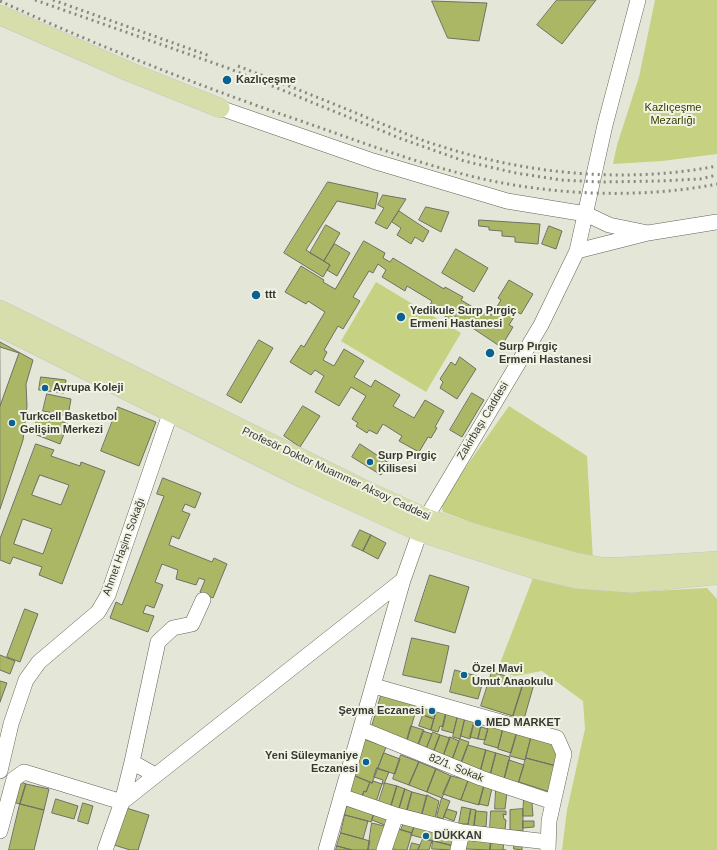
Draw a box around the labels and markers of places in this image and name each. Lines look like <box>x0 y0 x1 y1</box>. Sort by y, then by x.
place label: Kazlıçeşme <box>236 73 296 87</box>
marker: Kazlıçeşme <box>221 74 233 86</box>
place label: ttt <box>265 288 276 302</box>
marker: ttt <box>250 289 262 301</box>
place label: Yedikule Surp Pırgiç Ermeni Hastanesi <box>410 304 516 330</box>
marker: Yedikule Surp Pırgiç Ermeni Hastanesi <box>395 311 407 323</box>
place label: Surp Pırgiç Ermeni Hastanesi <box>499 340 591 366</box>
marker: Surp Pırgiç Ermeni Hastanesi <box>484 347 496 359</box>
place label: Avrupa Koleji <box>53 381 123 395</box>
marker: Avrupa Koleji <box>40 383 50 393</box>
place label: Turkcell Basketbol Gelişim Merkezi <box>20 410 117 436</box>
marker: Turkcell Basketbol Gelişim Merkezi <box>7 418 17 428</box>
place label: Surp Pırgiç Kilisesi <box>378 449 437 475</box>
marker: Surp Pırgiç Kilisesi <box>365 457 375 467</box>
place label: Özel Mavi Umut Anaokulu <box>472 662 553 688</box>
marker: Özel Mavi Umut Anaokulu <box>459 670 469 680</box>
place label: Şeyma Eczanesi <box>338 704 424 718</box>
marker: Şeyma Eczanesi <box>427 706 437 716</box>
place label: MED MARKET <box>486 716 561 730</box>
marker: MED MARKET <box>473 718 483 728</box>
place label: Yeni Süleymaniye Eczanesi <box>265 749 358 775</box>
marker: Yeni Süleymaniye Eczanesi <box>361 757 371 767</box>
place label: DÜKKAN <box>434 829 482 843</box>
marker: DÜKKAN <box>421 831 431 841</box>

